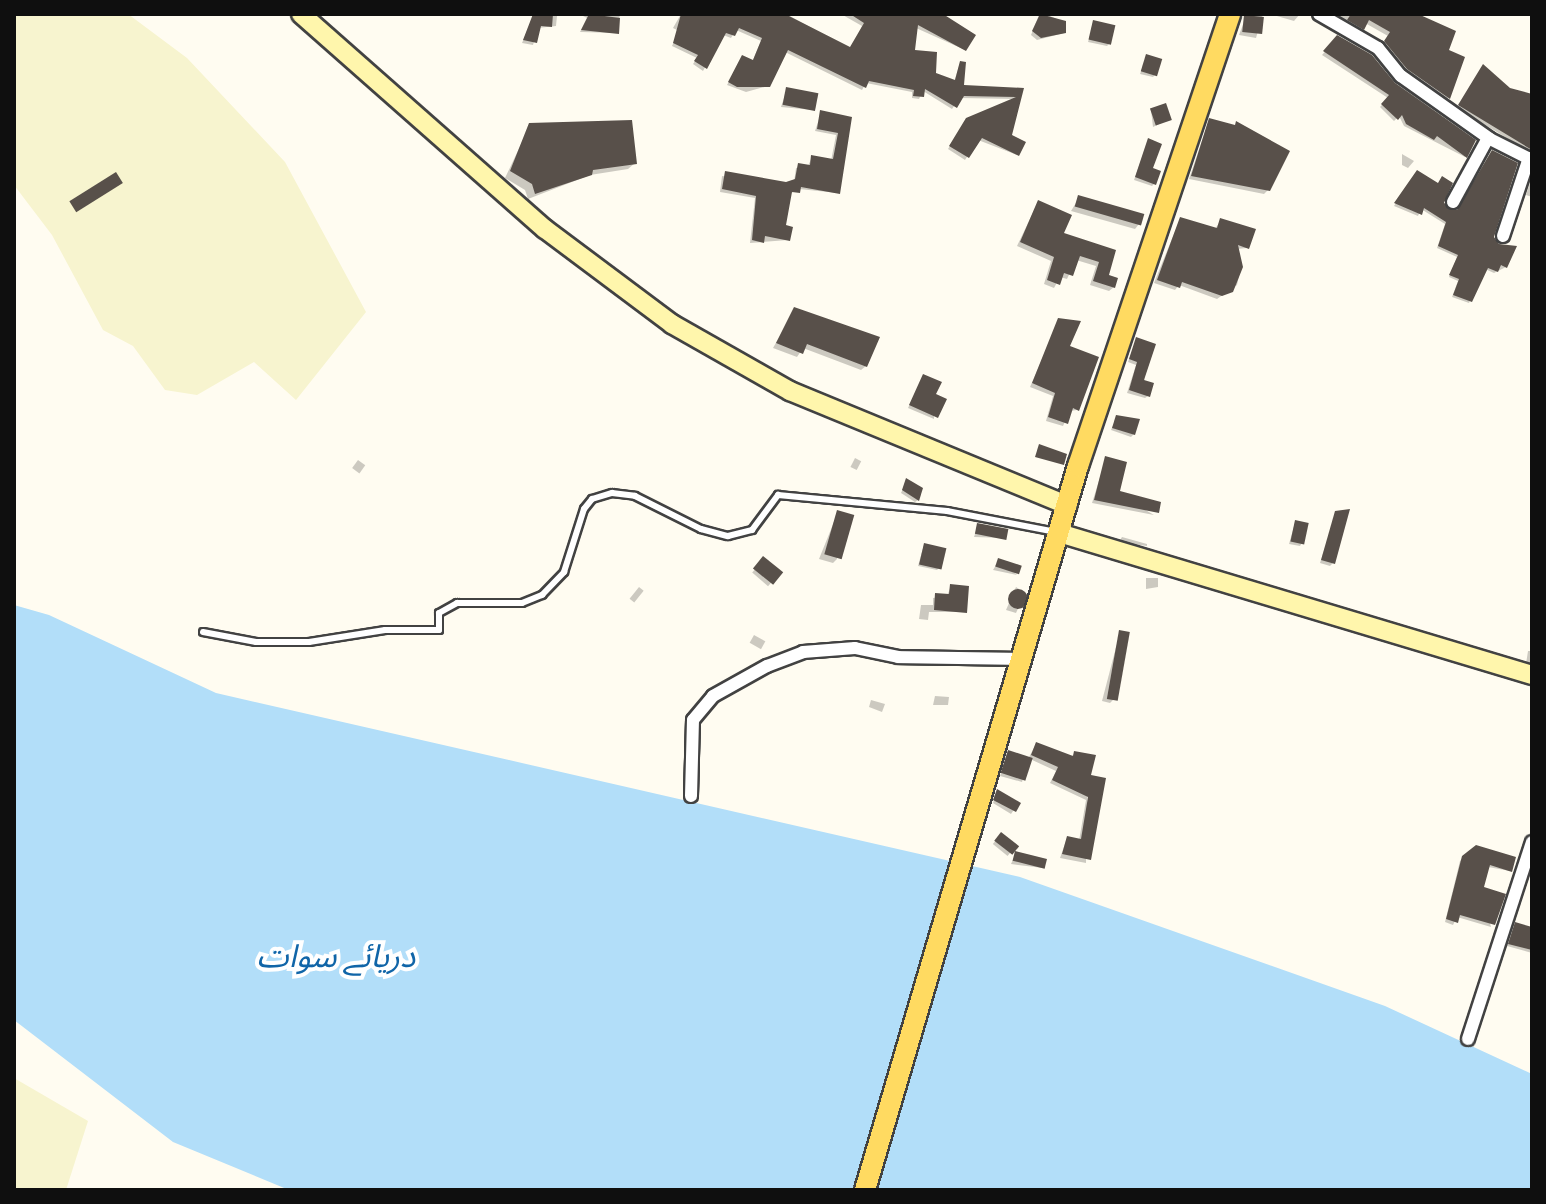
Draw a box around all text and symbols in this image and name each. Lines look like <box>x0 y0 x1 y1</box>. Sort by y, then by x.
water label: دریائے سوات <box>257 939 415 977</box>

